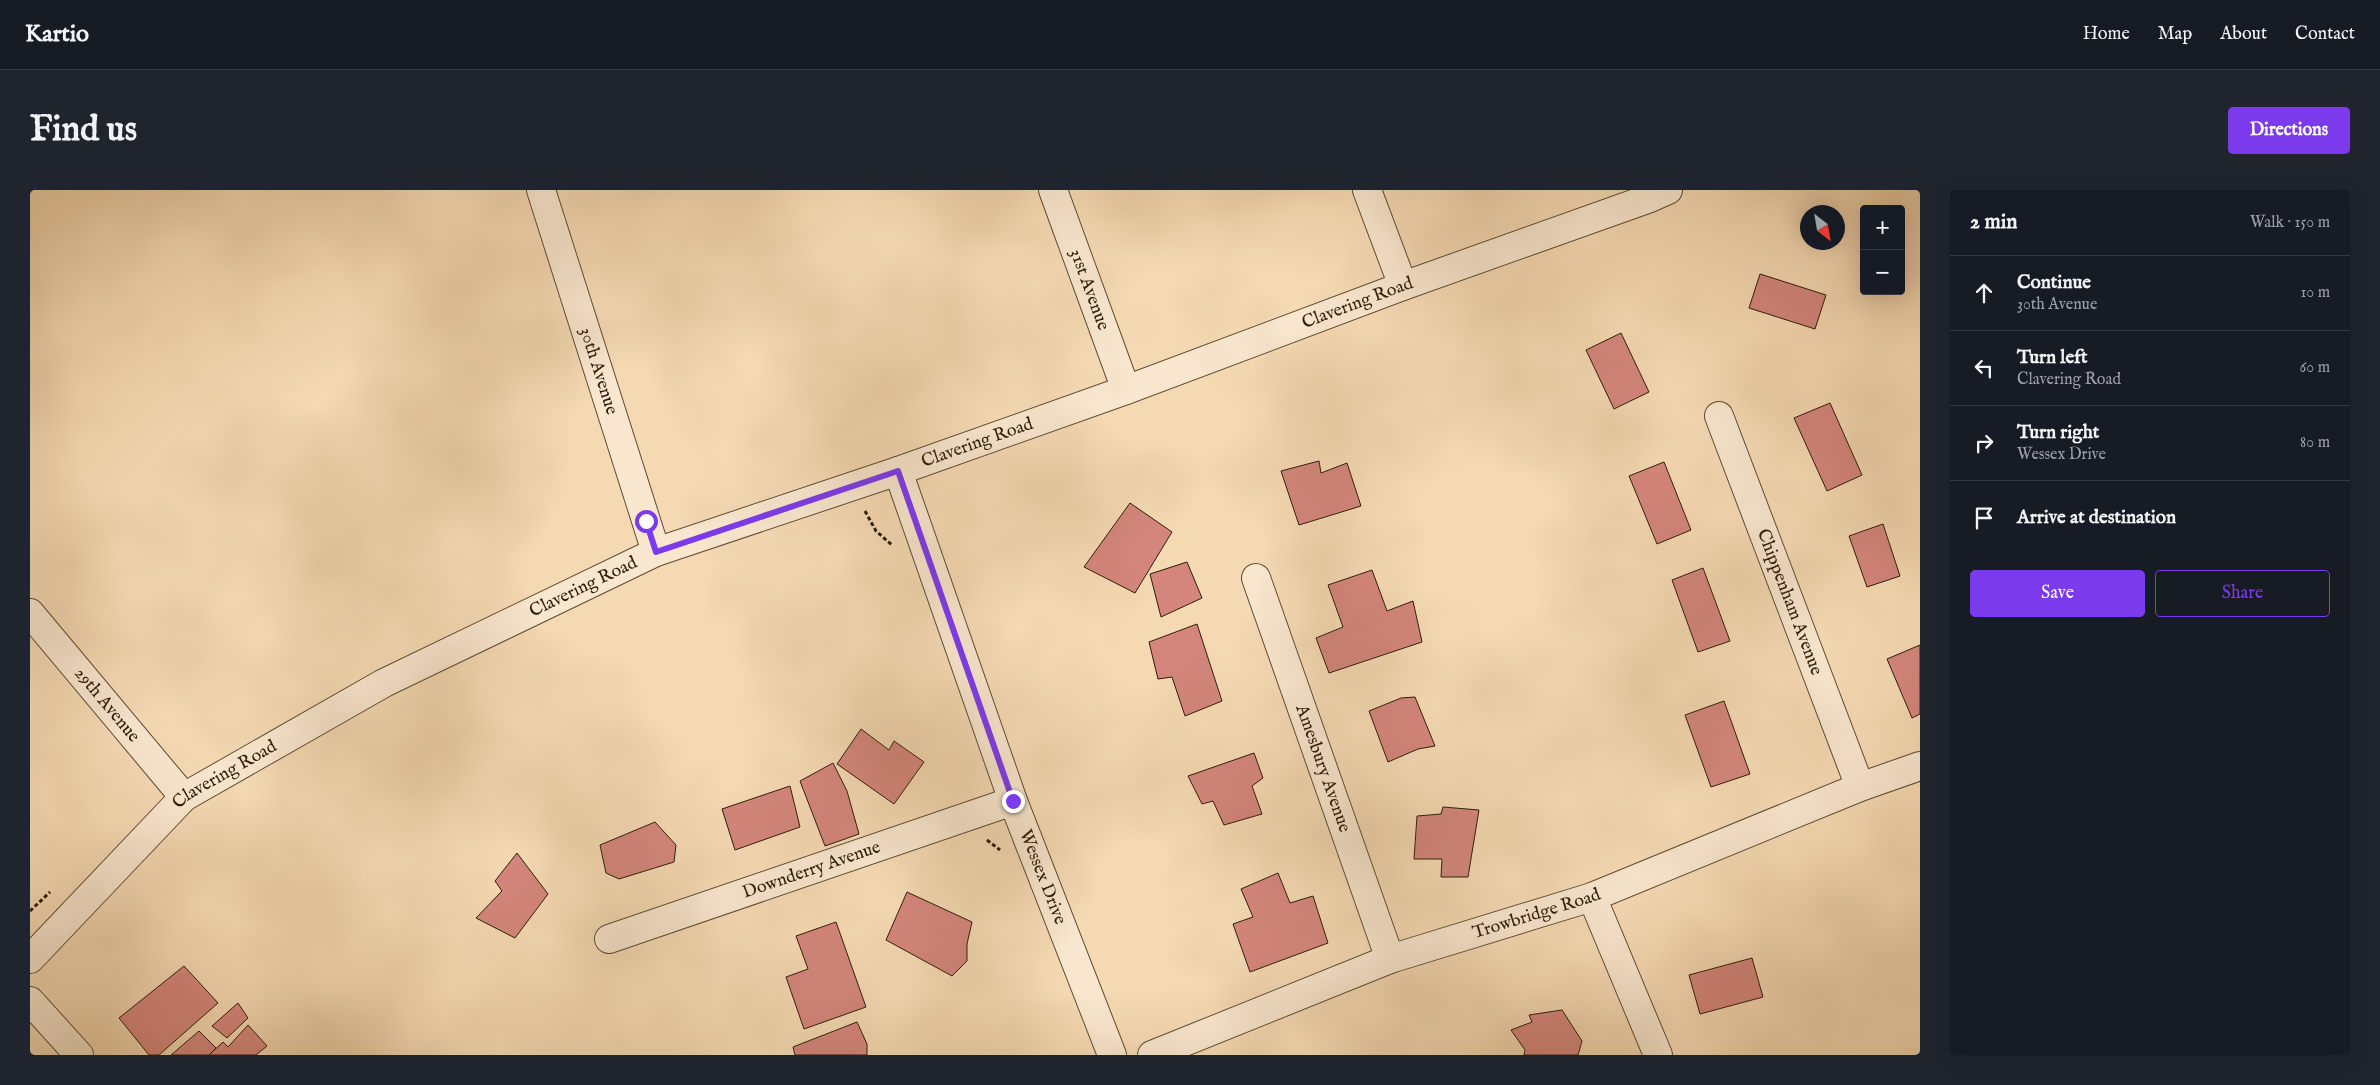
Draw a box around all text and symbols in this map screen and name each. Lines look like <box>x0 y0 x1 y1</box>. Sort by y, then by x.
text: Kartio <box>25 19 89 50</box>
text: Home <box>2083 23 2130 46</box>
text: Map <box>2158 23 2192 46</box>
text: About <box>2220 23 2267 46</box>
text: Contact <box>2295 23 2355 46</box>
button: Directions <box>2228 107 2350 154</box>
text: Find us <box>30 108 137 153</box>
north arrow <box>1800 205 1845 250</box>
map controls <box>1860 205 1905 295</box>
button: + <box>1860 205 1905 250</box>
text: 2 min <box>1970 209 2017 236</box>
text: Walk · 150 m <box>2250 213 2330 233</box>
street label: 31st Avenue <box>1064 246 1115 333</box>
button: − <box>1860 250 1905 295</box>
text: Continue <box>2017 271 2091 295</box>
street label: Clavering Road <box>1299 272 1416 334</box>
icon: ahead <box>1970 279 1998 307</box>
text: 10 m <box>2300 283 2330 303</box>
text: 30th Avenue <box>2017 295 2097 315</box>
street label: 30th Avenue <box>574 325 623 418</box>
text: Turn left <box>2017 346 2088 370</box>
icon: left <box>1970 354 1998 382</box>
text: 60 m <box>2300 358 2330 378</box>
text: Clavering Road <box>2017 370 2121 390</box>
street label: Clavering Road <box>918 412 1037 473</box>
text: Turn right <box>2017 421 2099 445</box>
icon: right <box>1970 429 1998 457</box>
text: 80 m <box>2300 433 2330 453</box>
text: Wessex Drive <box>2017 445 2106 465</box>
icon: arrive <box>1970 504 1998 532</box>
text: Arrive at destination <box>2017 506 2176 530</box>
route start <box>635 510 658 533</box>
street label: Chippenham Avenue <box>1751 526 1828 678</box>
street label: Clavering Road <box>526 551 641 623</box>
button: Save <box>1970 570 2145 617</box>
button: Share <box>2155 570 2330 617</box>
street label: 29th Avenue <box>69 663 145 747</box>
street label: Amesbury Avenue <box>1290 701 1356 836</box>
street label: Clavering Road <box>167 735 281 814</box>
route end <box>1002 790 1025 813</box>
street label: Wessex Drive <box>1014 826 1072 928</box>
street label: Downderry Avenue <box>740 836 884 904</box>
street label: Trowbridge Road <box>1470 883 1605 944</box>

